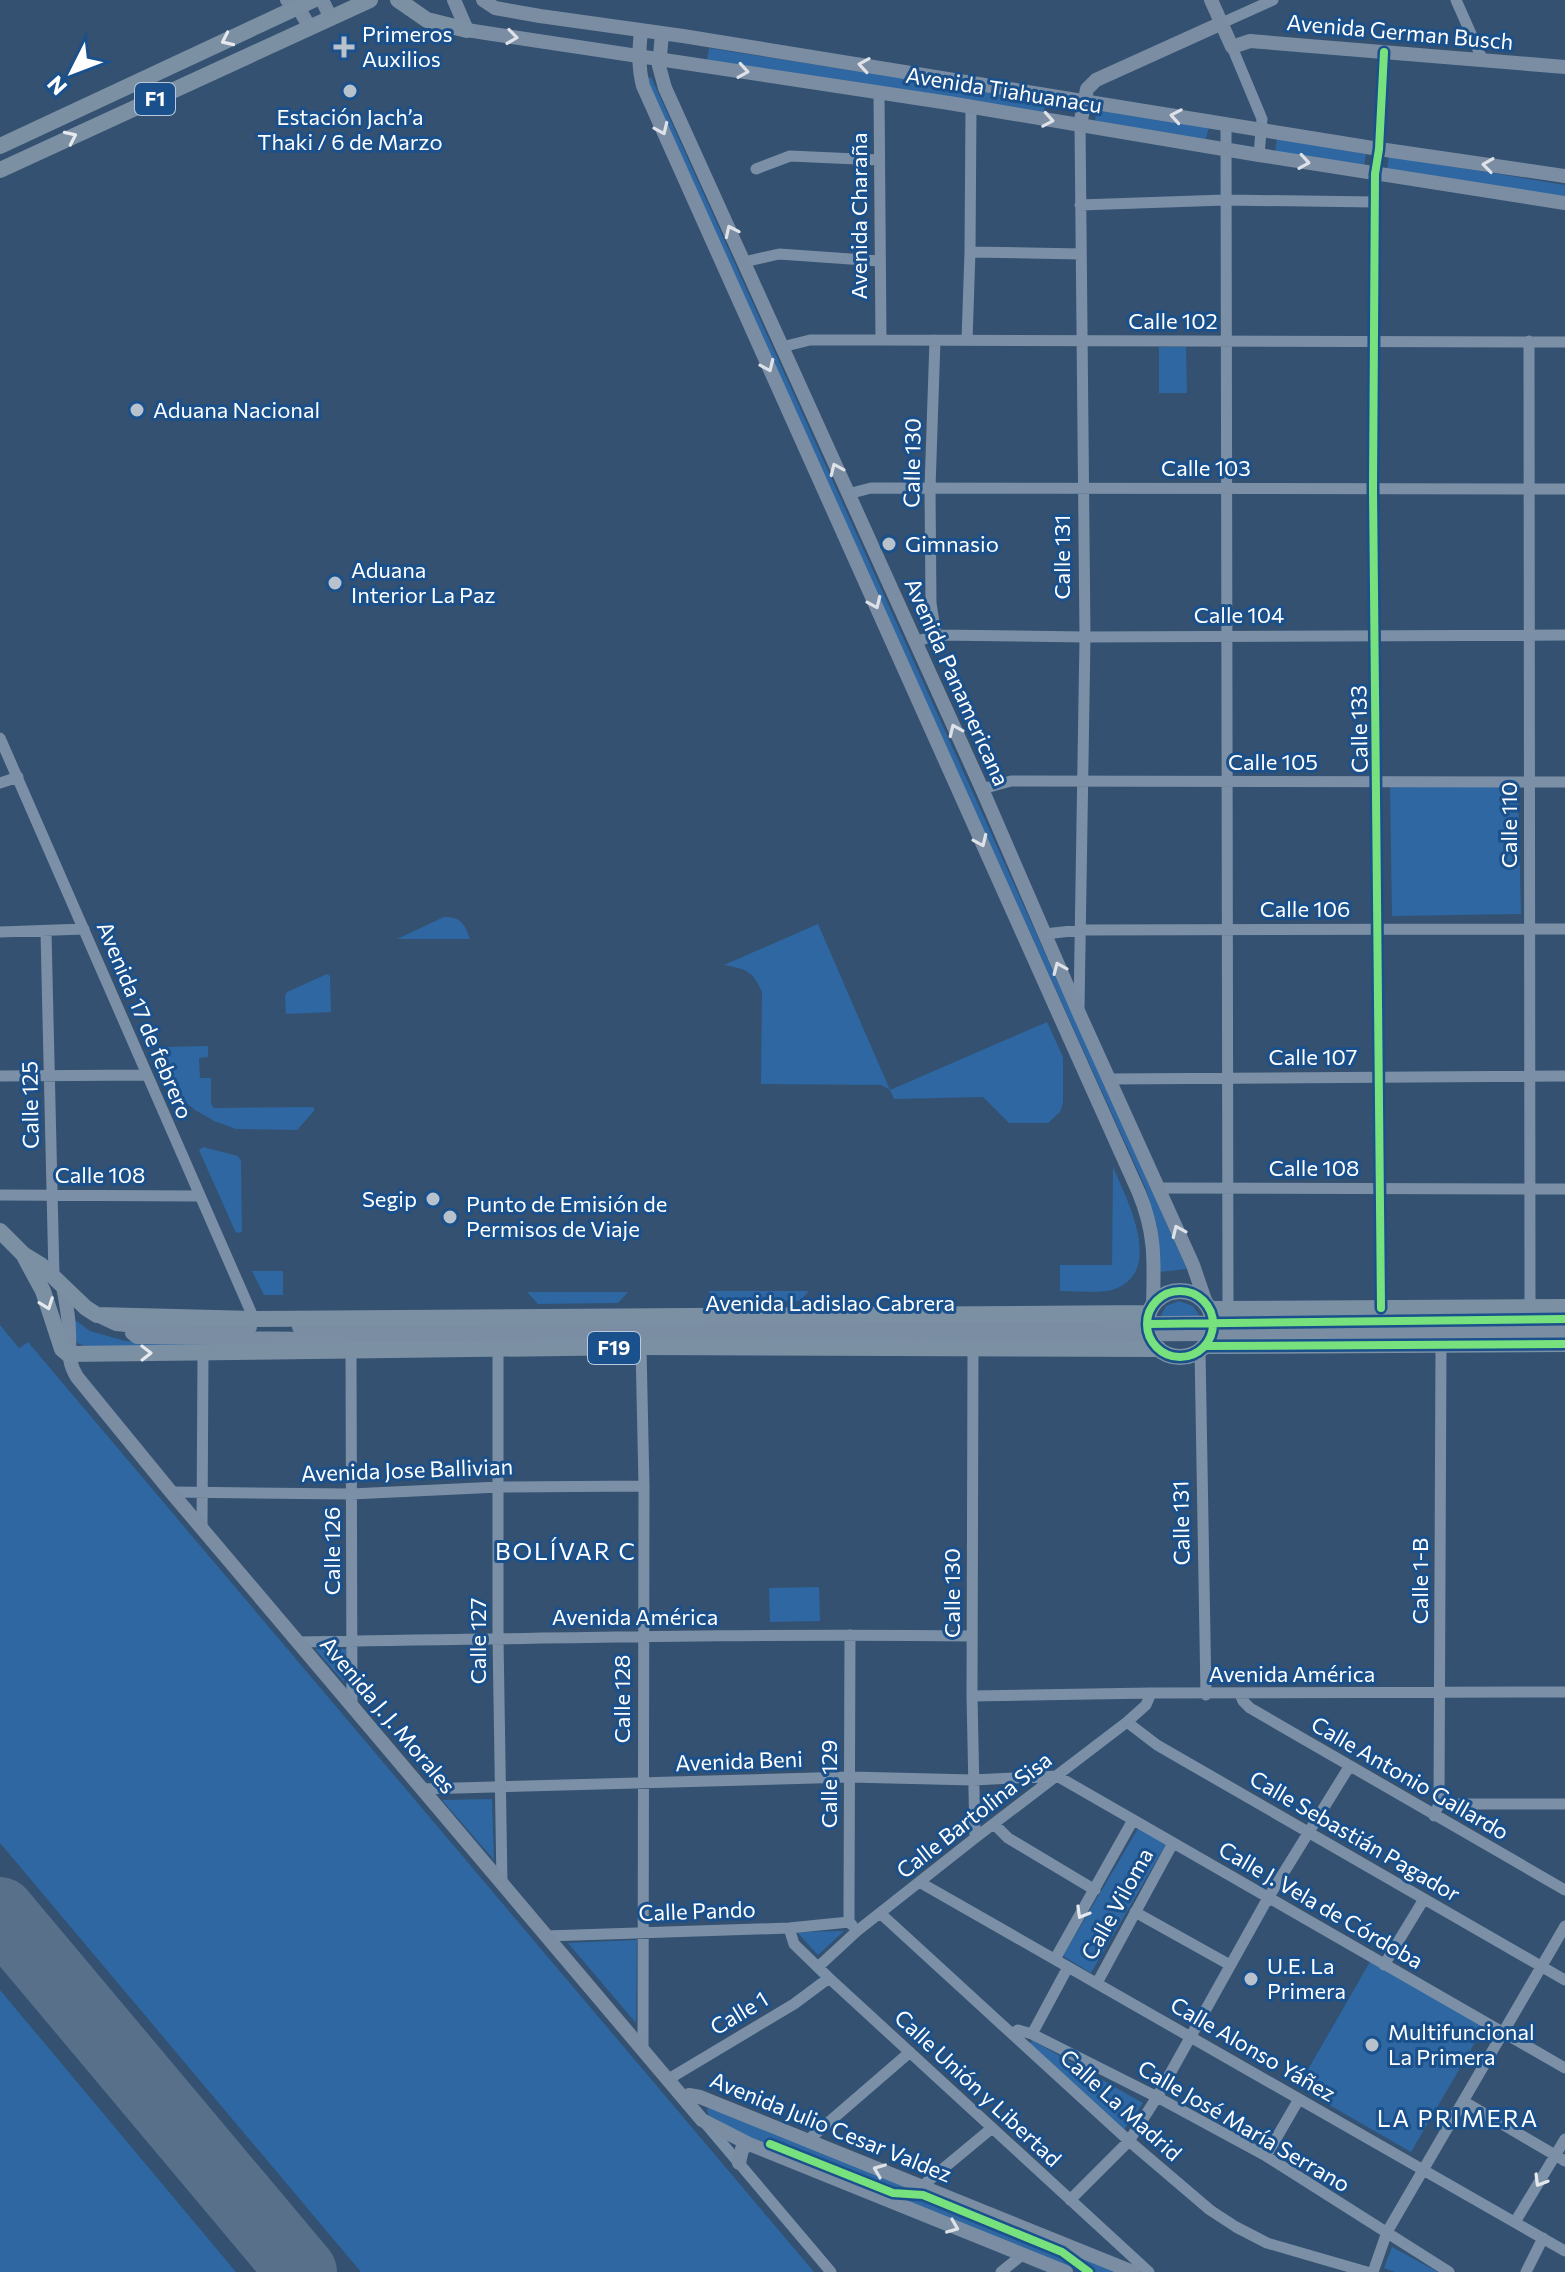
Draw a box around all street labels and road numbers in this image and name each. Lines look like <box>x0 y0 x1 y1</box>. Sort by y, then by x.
street label: Avenida German Busch <box>1286 8 1515 55</box>
street label: Avenida Tiahuanacu <box>904 61 1104 118</box>
road number: F1 <box>135 83 175 115</box>
street label: Avenida Charaña <box>845 133 872 299</box>
street label: Calle 102 <box>1128 307 1218 334</box>
street label: Calle 130 <box>897 418 926 508</box>
street label: Calle 103 <box>1161 454 1251 481</box>
street label: Calle 131 <box>1048 515 1075 599</box>
street label: Avenida Panamericana <box>899 574 1015 790</box>
street label: Calle 104 <box>1194 601 1284 628</box>
street label: Calle 133 <box>1344 685 1373 773</box>
street label: Calle 105 <box>1228 748 1318 775</box>
street label: Calle 110 <box>1495 782 1522 868</box>
street label: Calle 106 <box>1260 895 1350 922</box>
street label: Avenida 17 de febrero <box>92 917 199 1122</box>
street label: Calle 107 <box>1269 1043 1357 1070</box>
street label: Calle 125 <box>15 1061 44 1149</box>
street label: Calle 108 <box>1269 1154 1359 1181</box>
street label: Calle 108 <box>55 1161 145 1188</box>
street label: Avenida Ladislao Cabrera <box>705 1289 955 1316</box>
road number: F19 <box>588 1332 640 1364</box>
street label: Avenida Jose Ballivian <box>300 1452 514 1487</box>
street label: Calle 131 <box>1166 1480 1195 1566</box>
street label: Calle 126 <box>318 1507 345 1595</box>
street label: Calle 1-B <box>1406 1538 1433 1624</box>
street label: Calle 130 <box>938 1548 965 1638</box>
street label: Calle 127 <box>464 1598 491 1684</box>
street label: Avenida América <box>552 1603 718 1630</box>
street label: Avenida J. J. Morales <box>315 1631 462 1799</box>
street label: Calle 128 <box>608 1655 635 1743</box>
street label: Avenida América <box>1209 1660 1375 1687</box>
street label: Calle Antonio Gallardo <box>1307 1710 1514 1845</box>
street label: Calle 129 <box>815 1740 842 1828</box>
street label: Avenida Beni <box>675 1745 803 1776</box>
street label: Calle Bartolina Sisa <box>891 1746 1057 1884</box>
street label: Calle Sebastián Pagador <box>1245 1764 1466 1907</box>
street label: Calle J. Vela de Córdoba <box>1214 1835 1428 1974</box>
street label: Calle Viloma <box>1075 1843 1158 1964</box>
street label: Calle Pando <box>638 1895 756 1926</box>
street label: Calle 1 <box>705 1985 773 2040</box>
street label: Calle Alonso Yáñez <box>1166 1990 1341 2107</box>
street label: Calle Unión y Libertad <box>889 2003 1067 2172</box>
street label: Calle La Madrid <box>1055 2043 1188 2166</box>
street label: Calle José María Serrano <box>1133 2054 1355 2197</box>
street label: Avenida Julio Cesar Valdez <box>706 2066 956 2187</box>

